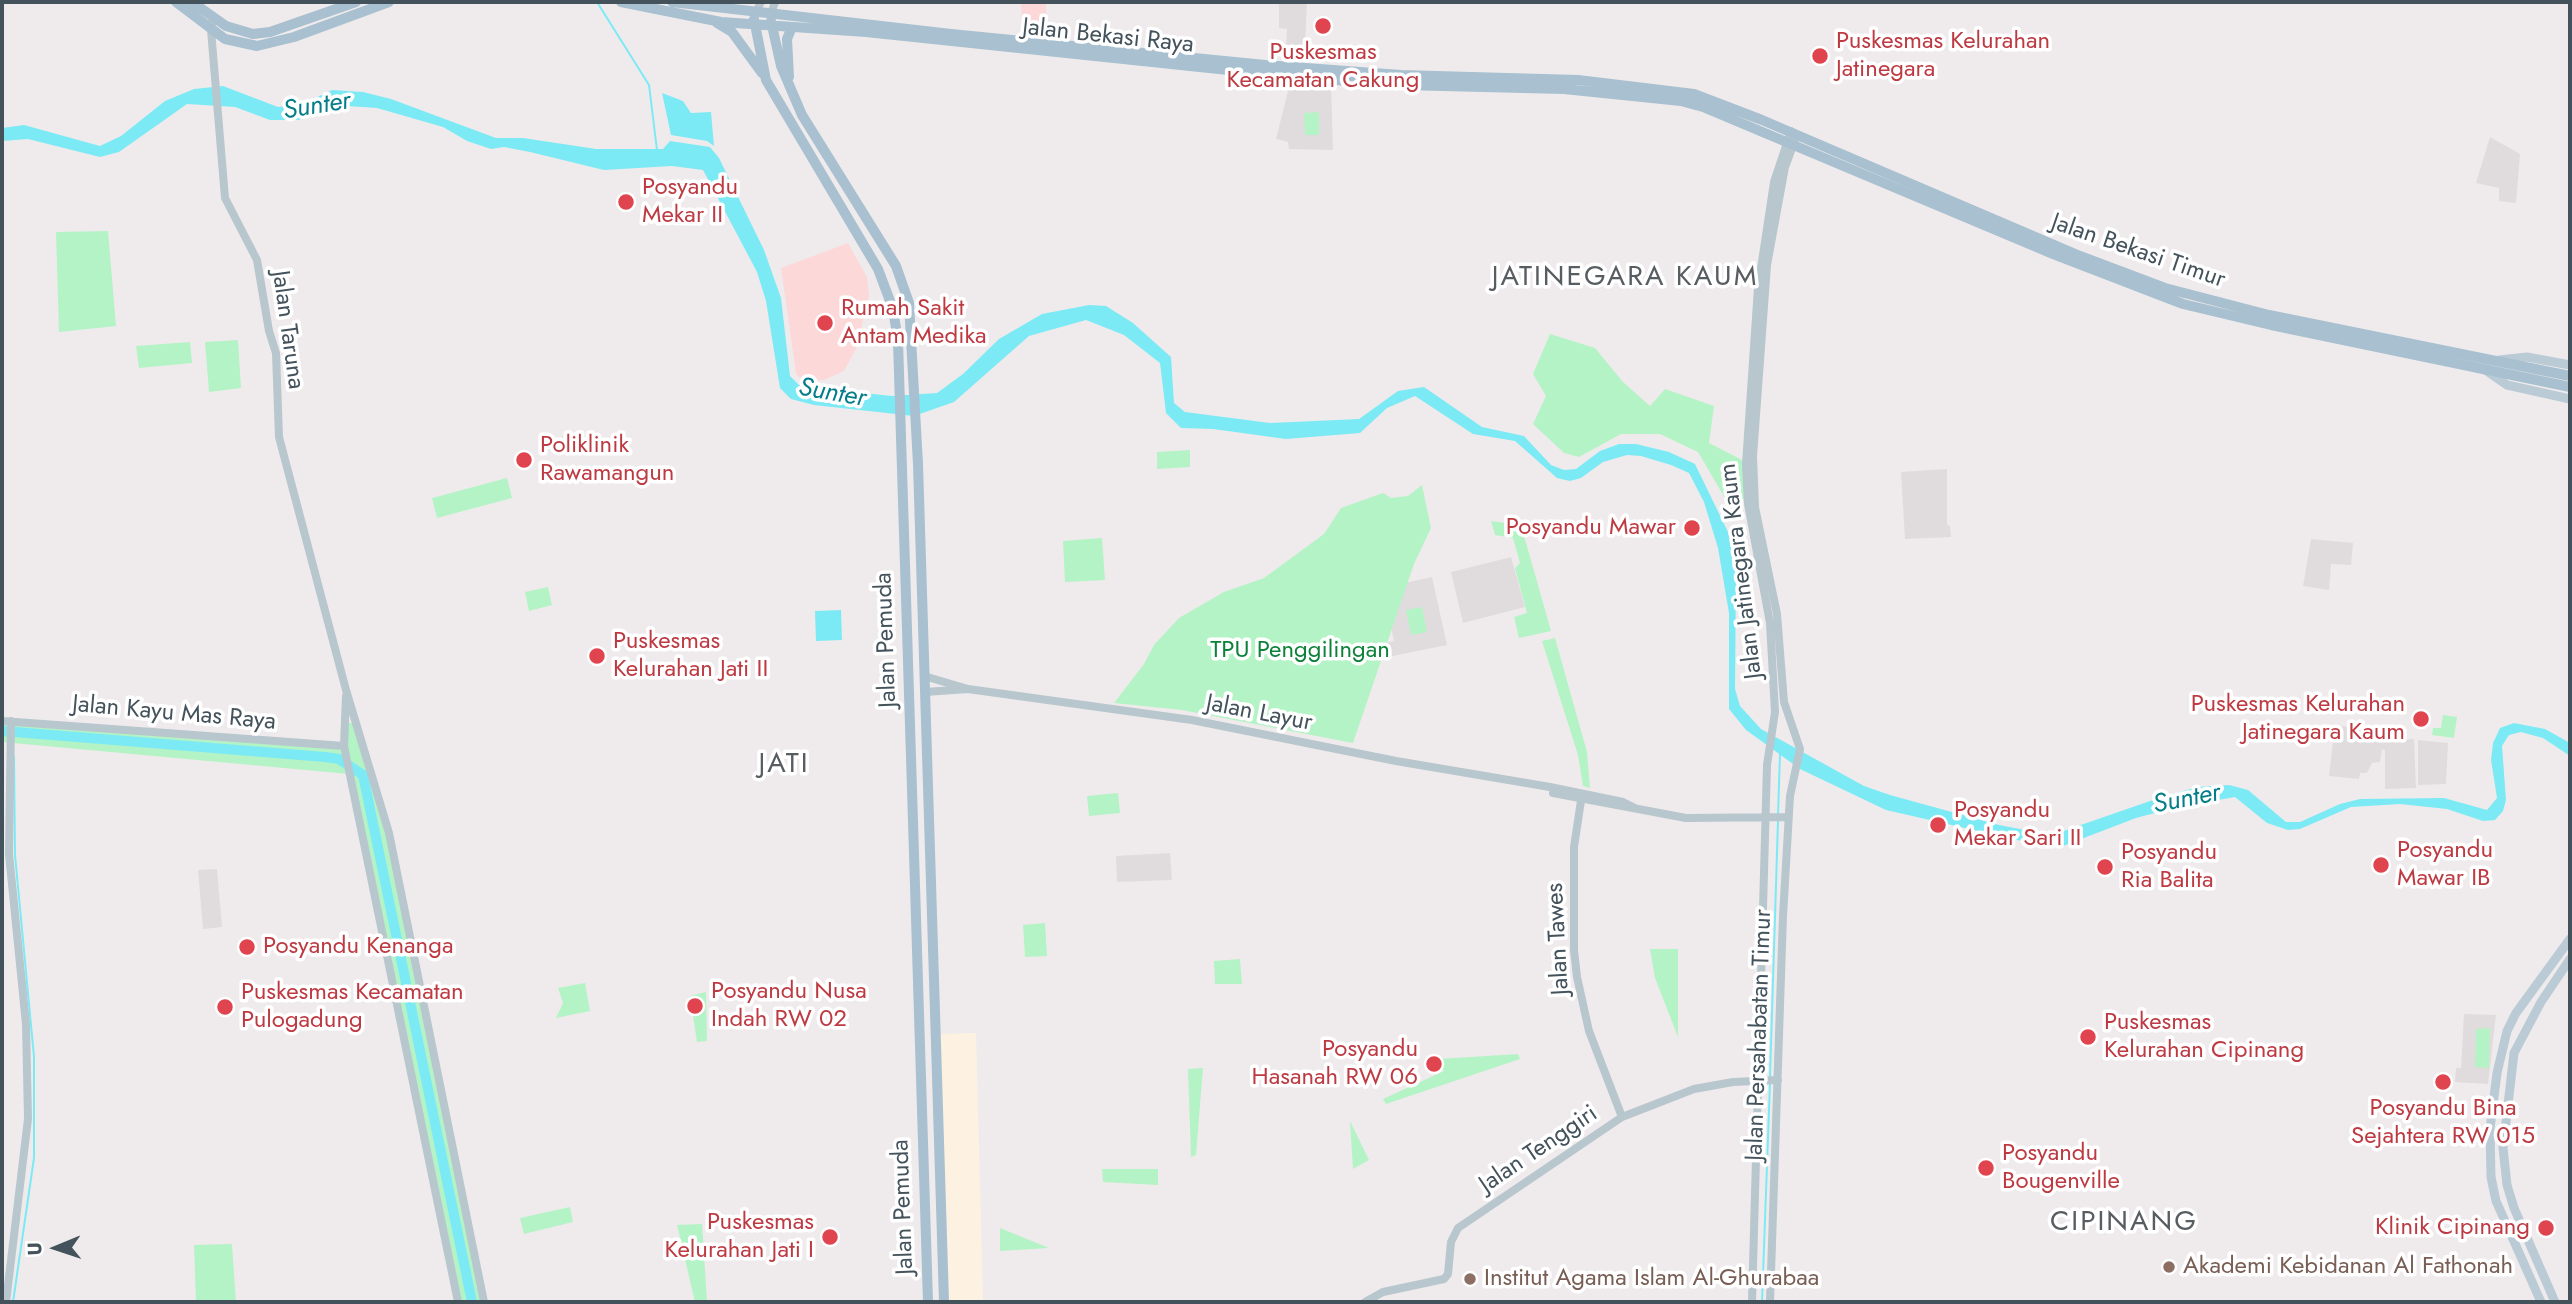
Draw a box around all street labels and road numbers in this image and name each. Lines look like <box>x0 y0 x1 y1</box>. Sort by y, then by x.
street label: Jalan Bekasi Raya <box>1021 14 1195 60</box>
street label: Jalan Bekasi Timur <box>2047 209 2229 295</box>
street label: Jalan Taruna <box>264 269 310 391</box>
street label: Jalan Jatinegara Kaum <box>1714 462 1770 680</box>
street label: Jalan Pemuda <box>870 572 904 708</box>
street label: Jalan Layur <box>1203 690 1315 738</box>
street label: Jalan Kayu Mas Raya <box>71 691 277 737</box>
street label: Jalan Tawes <box>1542 882 1576 996</box>
street label: Jalan Persahabatan Timur <box>1741 909 1779 1161</box>
street label: Jalan Tenggiri <box>1475 1100 1603 1200</box>
street label: Jalan Pemuda <box>887 1139 921 1275</box>

